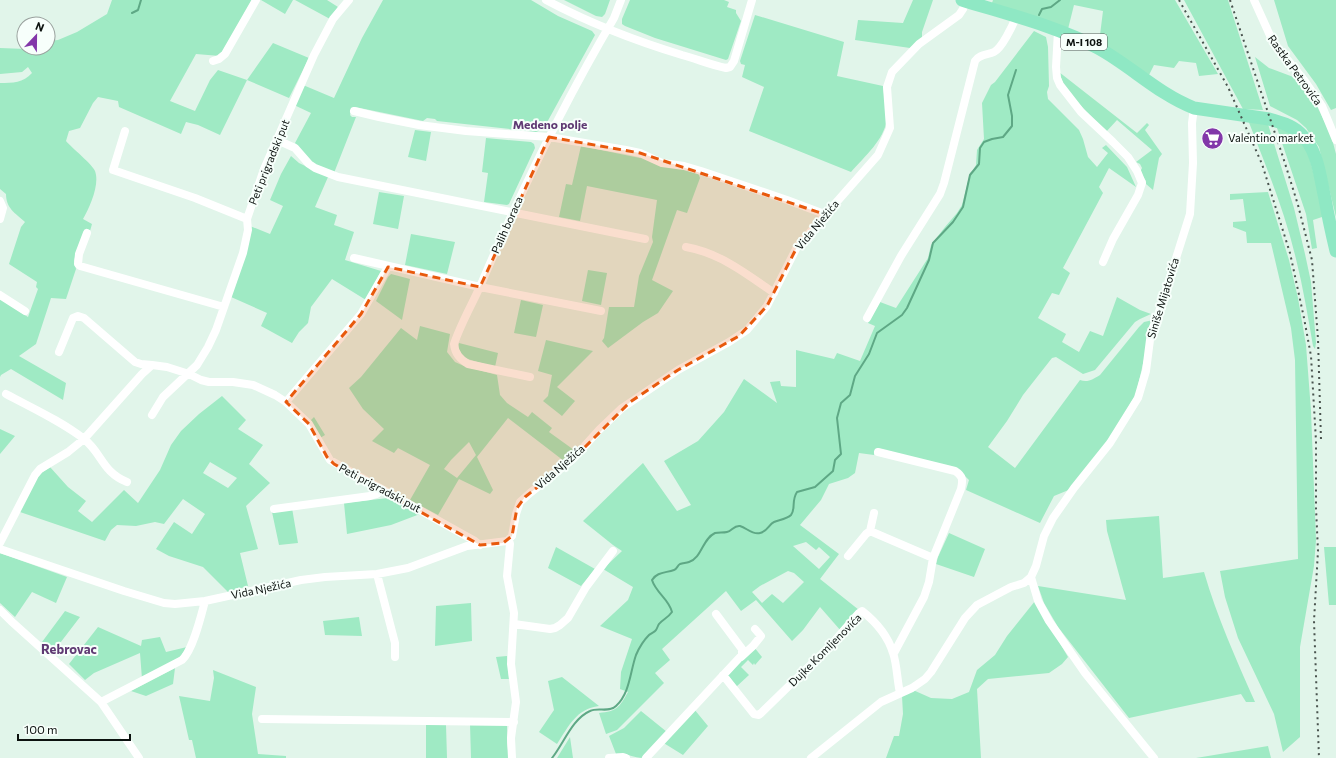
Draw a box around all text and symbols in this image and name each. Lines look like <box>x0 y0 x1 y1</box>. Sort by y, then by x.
north arrow <box>16 16 56 56</box>
text: N <box>34 19 46 34</box>
street label: Rastka Petrovića <box>1266 32 1325 107</box>
road number: M-I 108 <box>1061 34 1107 50</box>
street label: Peti prigradski put <box>245 117 292 206</box>
district label: Medeno polje <box>513 117 587 131</box>
supermarket icon: Valentino market <box>1199 125 1225 151</box>
place label: Valentino market <box>1228 131 1314 144</box>
street label: Palih boraca <box>488 194 525 255</box>
street label: Vida Nježića <box>792 197 841 252</box>
street label: Siniše Mijatovića <box>1144 256 1181 340</box>
street label: Vida Nježića <box>532 442 587 492</box>
street label: Peti prigradski put <box>337 460 424 515</box>
street label: Vida Nježića <box>230 576 292 601</box>
street label: Dujke Komljenovića <box>786 611 864 689</box>
district label: Rebrovac <box>41 641 97 657</box>
scale bar <box>18 716 130 742</box>
text: 100 m <box>24 722 58 736</box>

